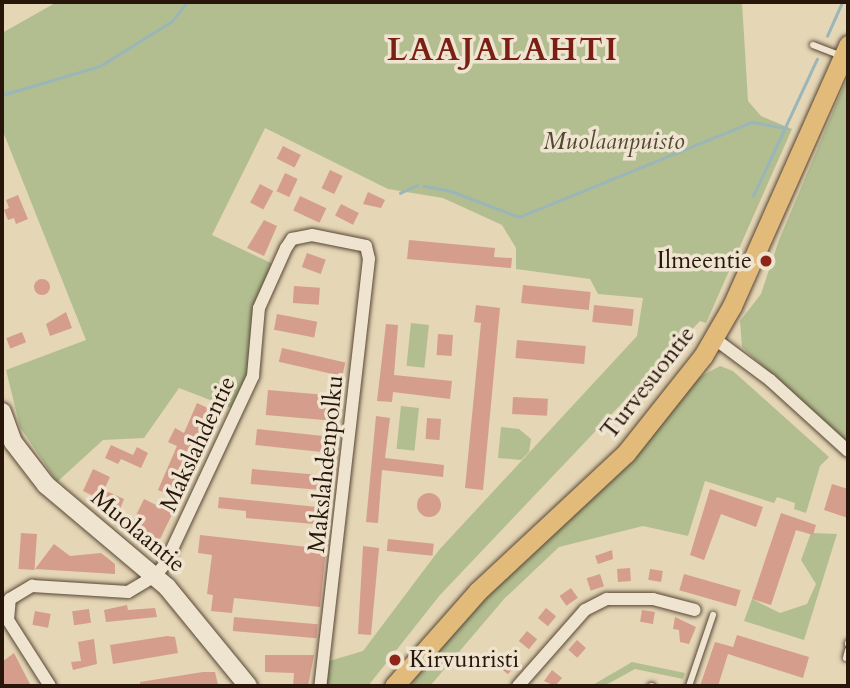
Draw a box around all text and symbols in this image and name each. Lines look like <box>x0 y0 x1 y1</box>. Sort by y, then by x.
district label: LAAJALAHTI <box>388 31 618 69</box>
park label: Muolaanpuisto <box>543 128 685 156</box>
place label: Ilmeentie <box>657 247 752 275</box>
marker: Ilmeentie <box>758 253 774 269</box>
street label: Turvesuontie <box>595 321 701 445</box>
street label: Makslahdentie <box>154 372 242 516</box>
street label: Makslahdenpolku <box>302 374 350 554</box>
street label: Muolaantie <box>85 483 191 579</box>
place label: Kirvunristi <box>409 646 519 674</box>
marker: Kirvunristi <box>387 652 403 668</box>

